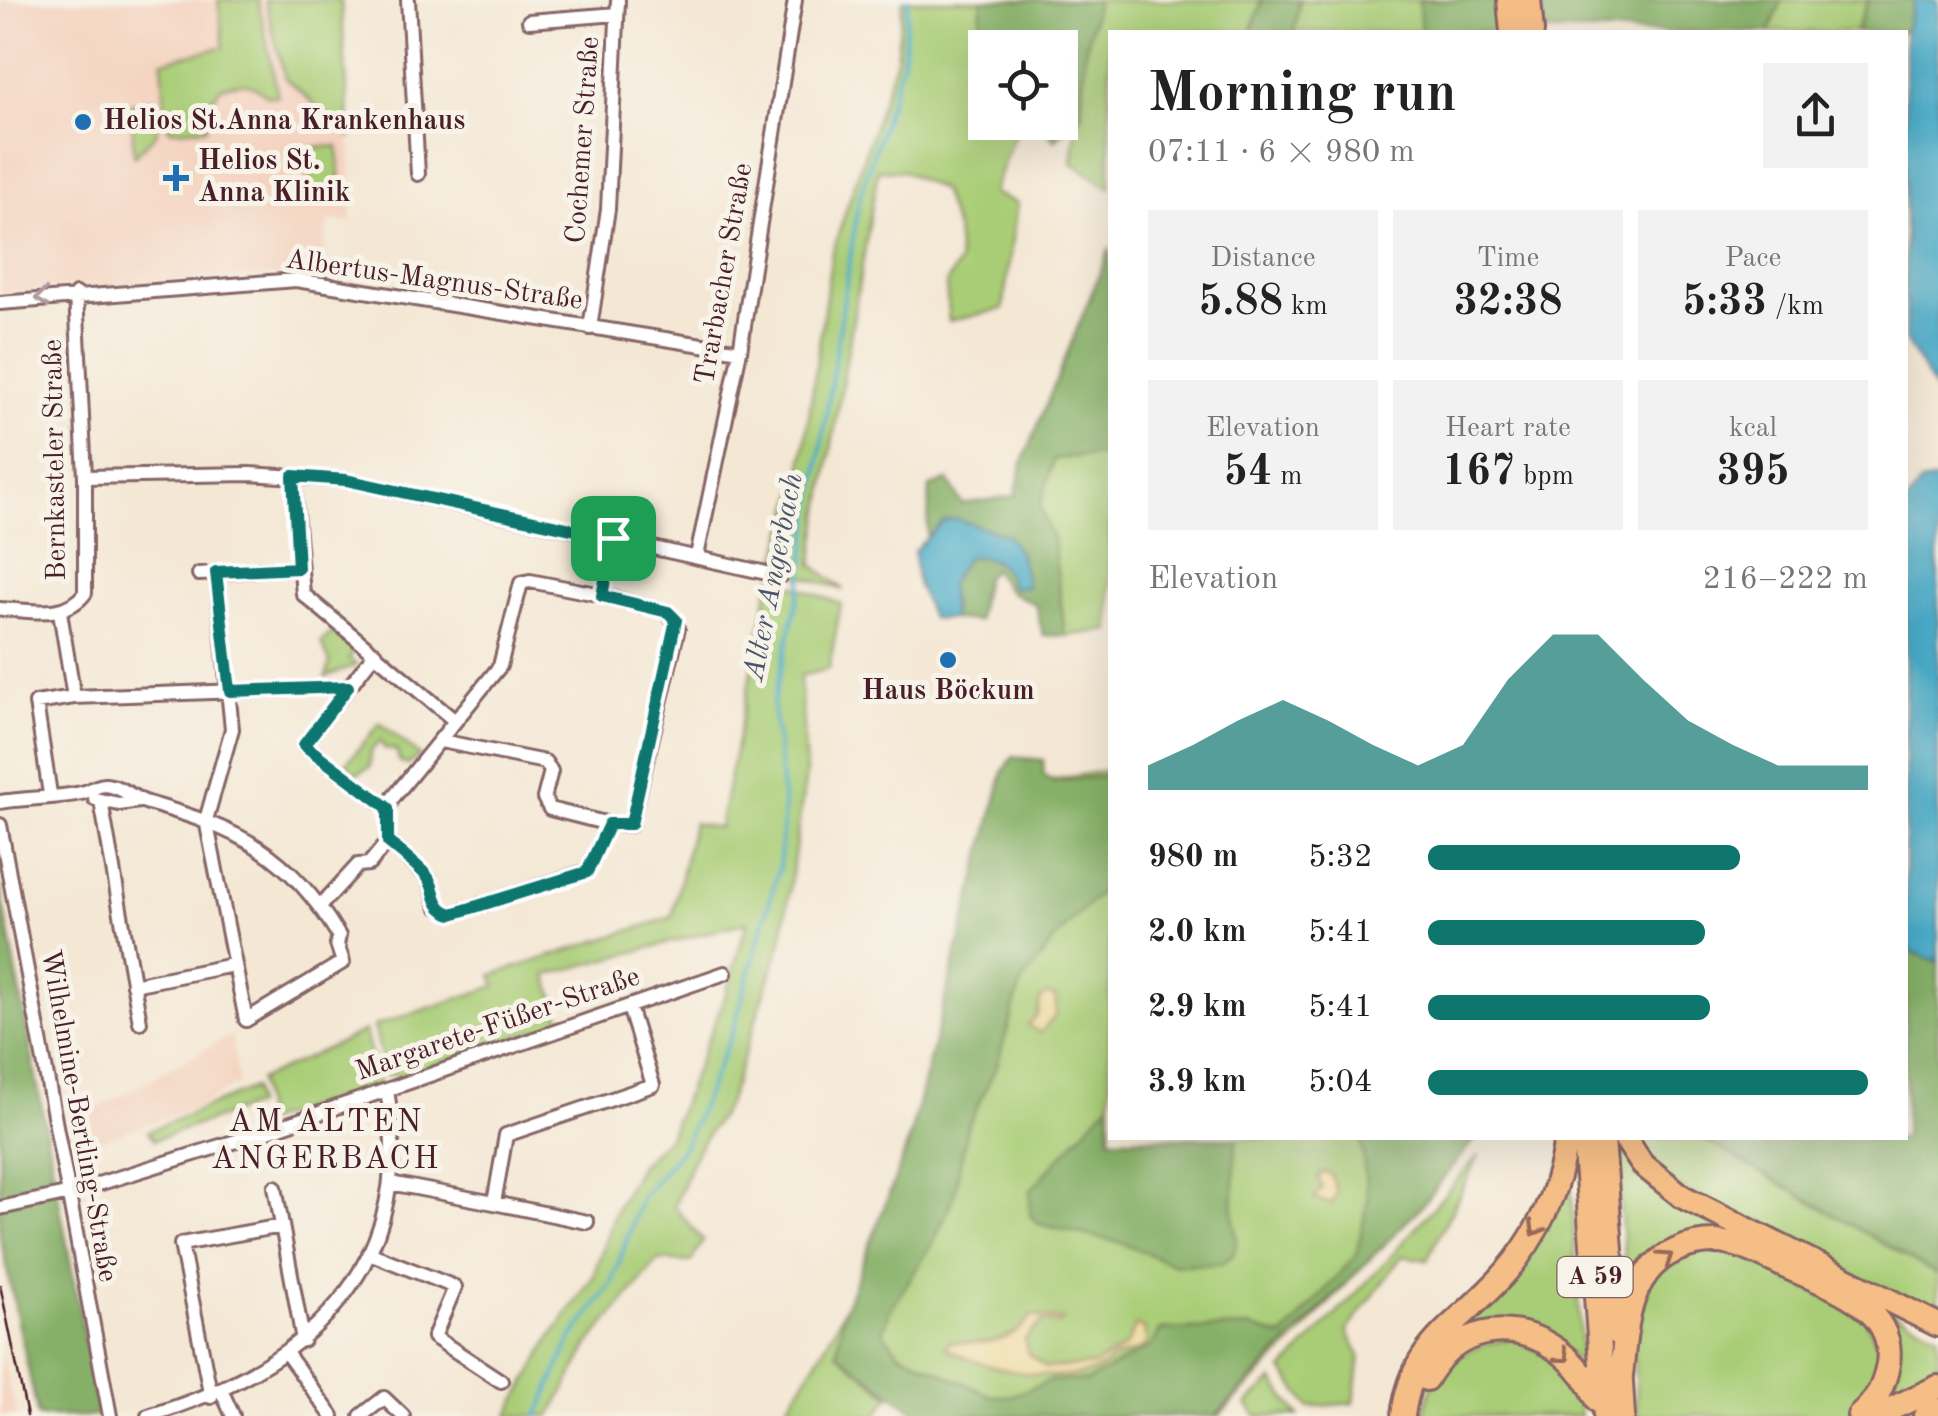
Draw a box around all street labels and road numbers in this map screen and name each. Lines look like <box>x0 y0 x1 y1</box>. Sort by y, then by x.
street label: Cochemer Straße <box>563 36 605 244</box>
street label: Trarbacher Straße <box>692 161 758 387</box>
street label: Albertus-Magnus-Straße <box>284 246 584 316</box>
street label: Bernkasteler Straße <box>40 339 72 581</box>
street label: Wilhelmine-Bertling-Straße <box>35 948 121 1284</box>
street label: Margarete-Füßer-Straße <box>352 963 644 1087</box>
road number: A 59 <box>1558 1257 1632 1297</box>

